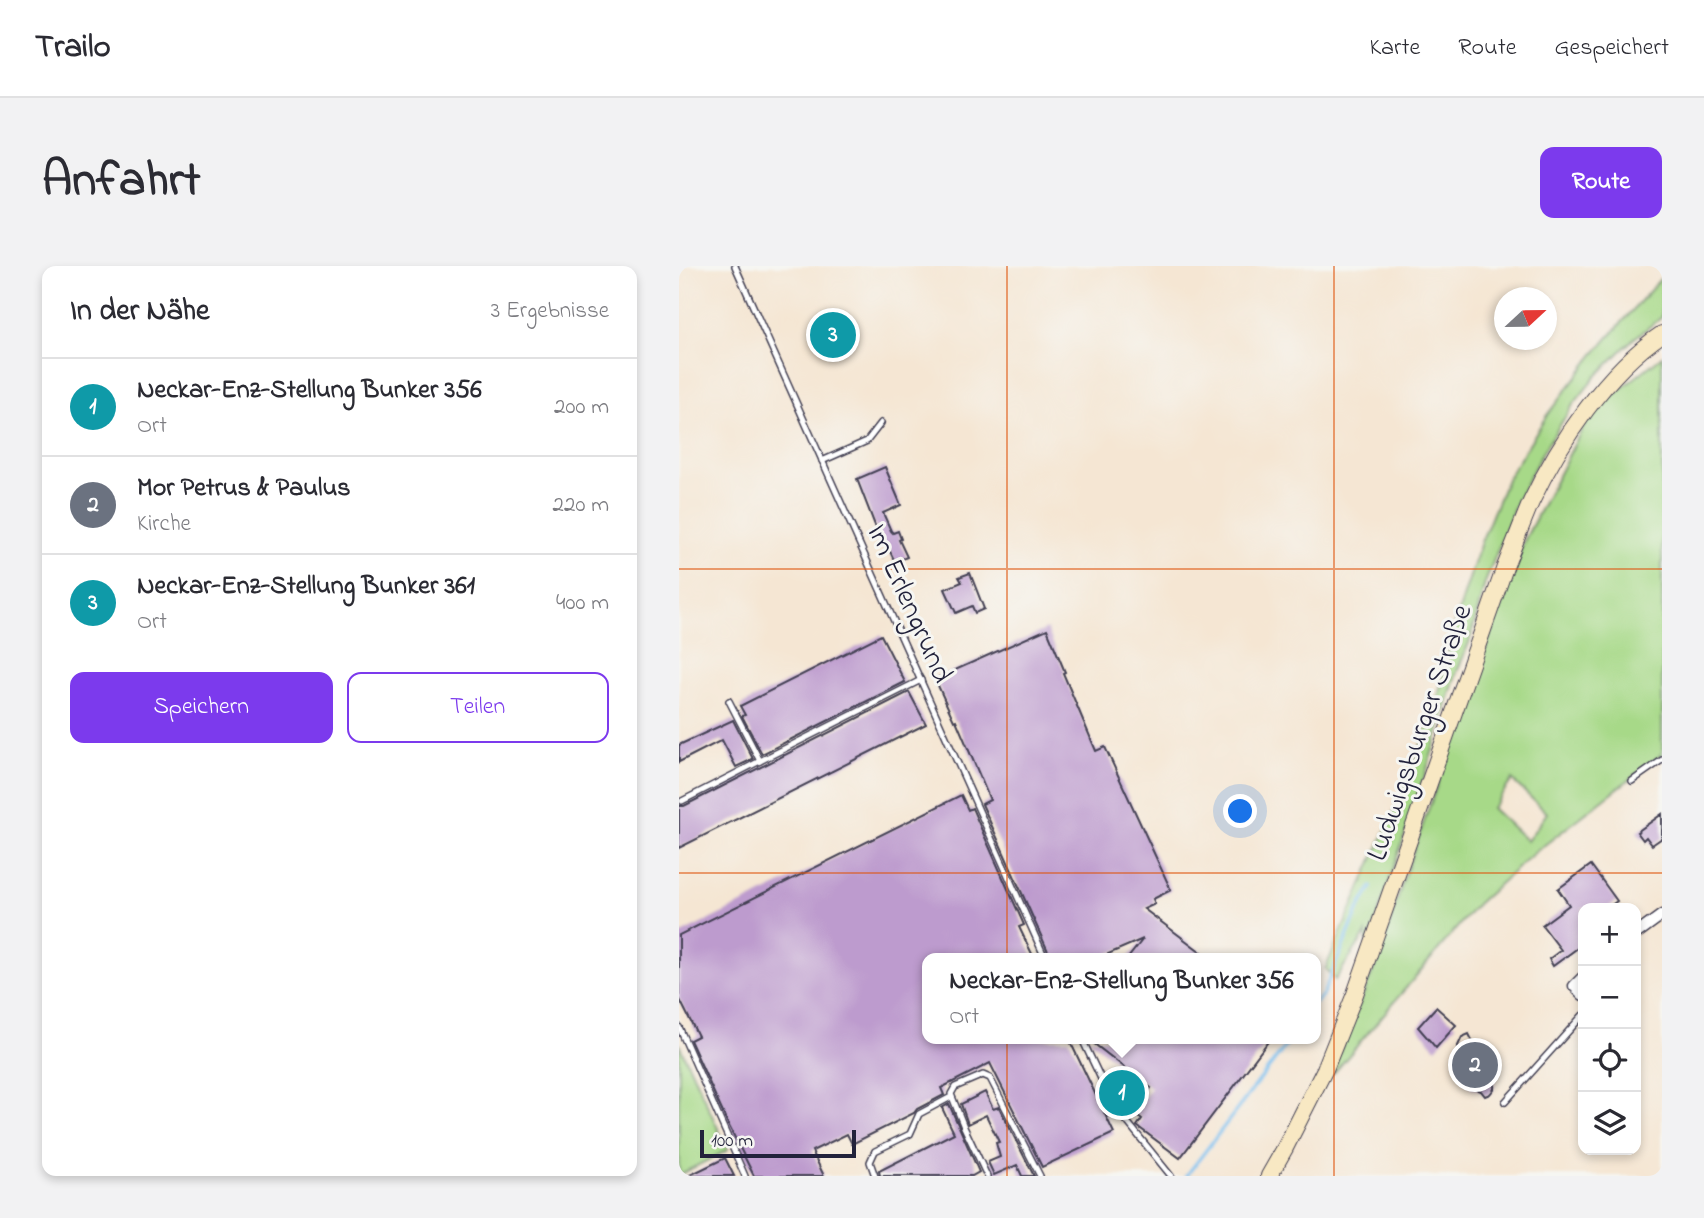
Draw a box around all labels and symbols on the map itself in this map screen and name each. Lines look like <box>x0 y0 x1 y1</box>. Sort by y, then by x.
north arrow <box>1494 287 1557 350</box>
pin: 3 <box>810 309 856 361</box>
street label: Im Erlengrund <box>854 518 963 691</box>
street label: Ludwigsburger Straße <box>1356 598 1486 867</box>
your location <box>1223 794 1257 828</box>
pin: 2 <box>1452 1039 1498 1091</box>
pin: 1 <box>1099 1067 1145 1119</box>
scale bar <box>700 1127 856 1159</box>

